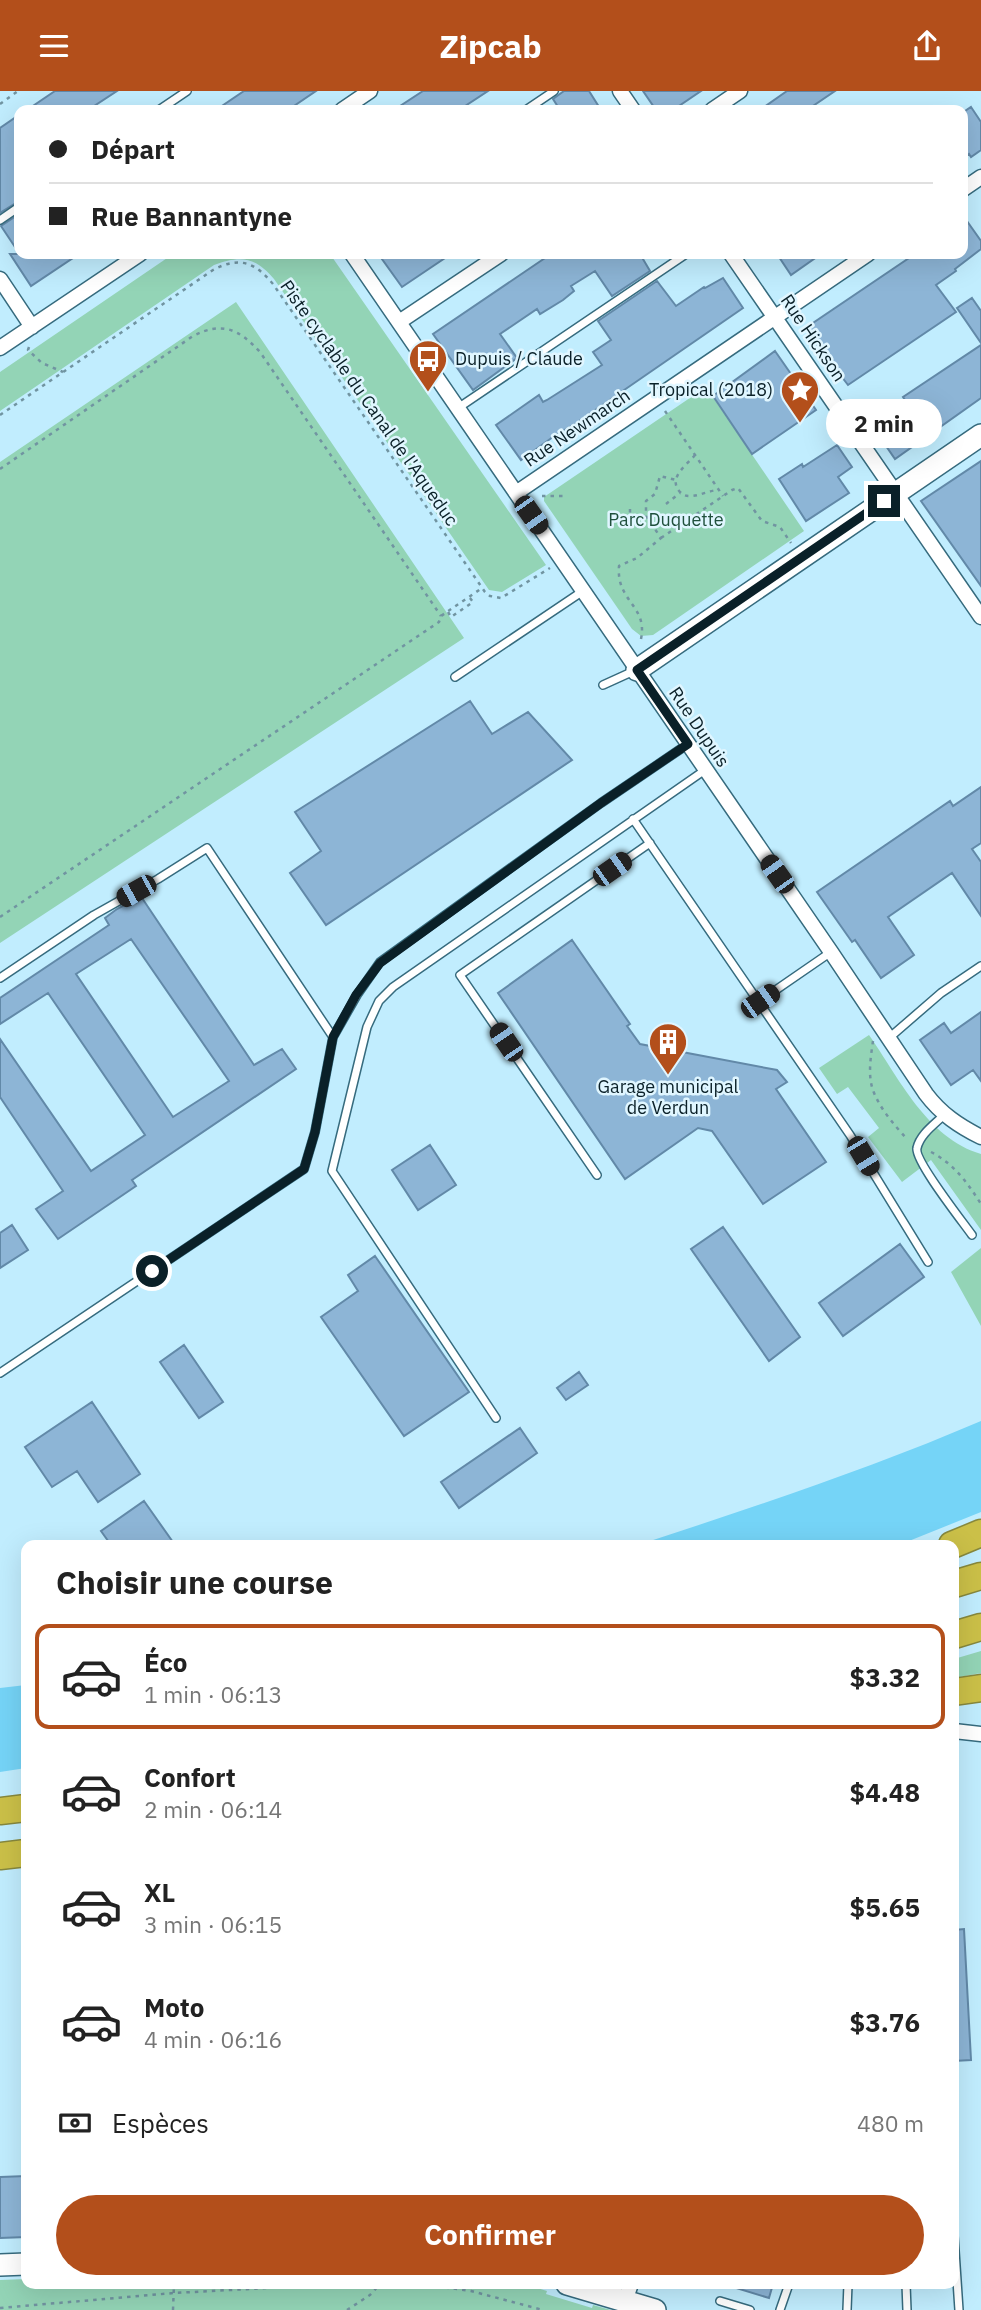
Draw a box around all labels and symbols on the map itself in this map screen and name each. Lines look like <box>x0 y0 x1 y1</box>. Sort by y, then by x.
street label: Piste cyclable du Canal de l'Aqueduc <box>275 275 463 530</box>
street label: Rue Hickson <box>776 290 851 386</box>
bus stop icon: Dupuis / Claude <box>407 338 449 393</box>
place label: Dupuis / Claude <box>455 347 583 370</box>
place icon: Tropical (2018) <box>779 369 821 424</box>
place label: Tropical (2018) <box>649 378 773 401</box>
street label: Rue Newmarch <box>519 384 634 472</box>
callout: 2 min <box>826 399 942 449</box>
route end <box>868 485 900 517</box>
car <box>511 492 552 538</box>
park label: Parc Duquette <box>608 508 724 531</box>
street label: Rue Dupuis <box>664 682 735 771</box>
car <box>589 848 636 890</box>
car <box>757 851 798 897</box>
car <box>113 872 160 910</box>
car <box>737 980 784 1022</box>
car <box>486 1019 527 1065</box>
building icon: Garage municipal de Verdun <box>647 1021 689 1076</box>
place label: Garage municipal de Verdun <box>598 1075 739 1119</box>
car <box>844 1133 883 1179</box>
route start <box>136 1255 168 1287</box>

